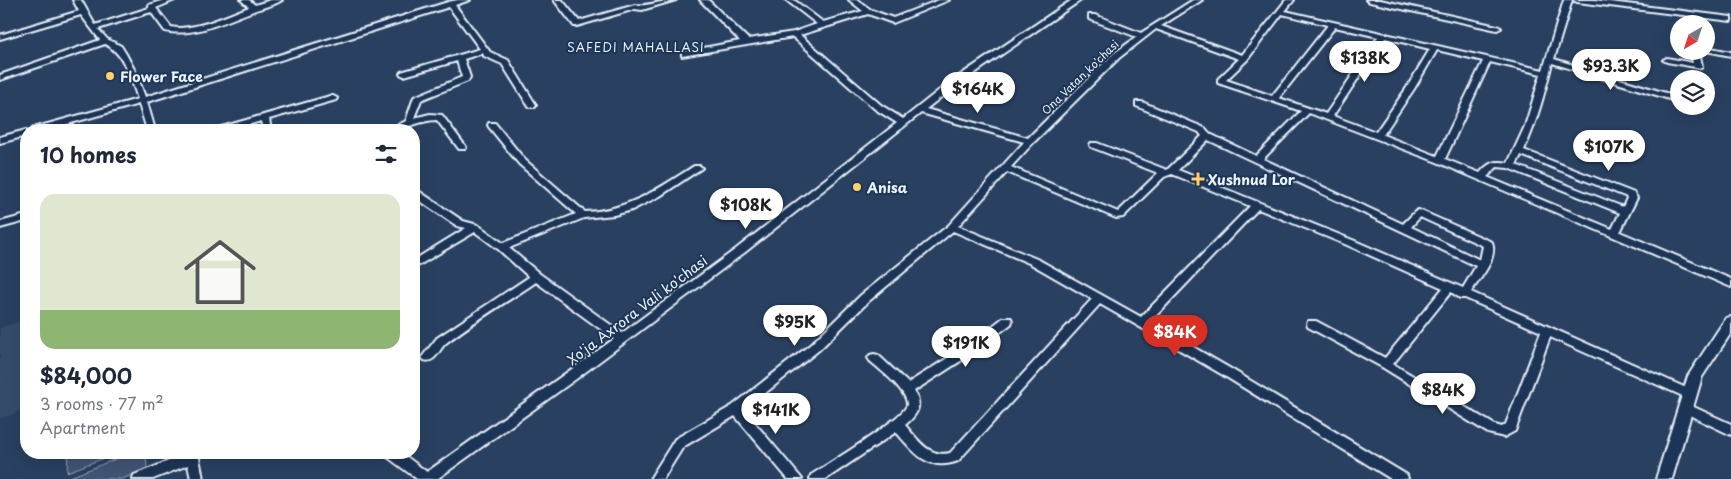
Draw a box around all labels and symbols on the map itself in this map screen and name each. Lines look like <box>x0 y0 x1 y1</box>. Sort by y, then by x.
north arrow <box>1670 15 1715 60</box>
street label: Ona Vatan ko'chasi <box>1038 36 1122 118</box>
district label: SAFEDI MAHALLASI <box>567 38 705 56</box>
pin: $138K <box>1330 41 1400 83</box>
pin: $93.3K <box>1570 48 1652 91</box>
place label: Flower Face <box>120 66 203 87</box>
marker: Flower Face <box>104 70 116 82</box>
pin: $164K <box>943 72 1013 114</box>
pin: $107K <box>1574 130 1644 172</box>
place label: Xushnud Lor <box>1208 169 1296 190</box>
marker: Xushnud Lor <box>1192 173 1204 185</box>
place label: Anisa <box>866 177 908 198</box>
marker: Anisa <box>851 181 863 193</box>
pin: $108K <box>711 188 781 230</box>
street label: Xo'ja Axrora Vali ko'chasi <box>562 250 712 370</box>
pin: $95K <box>765 304 825 347</box>
pin: $84K <box>1145 314 1205 357</box>
pin: $191K <box>931 326 1001 368</box>
pin: $84K <box>1413 372 1473 415</box>
pin: $141K <box>741 392 811 435</box>

